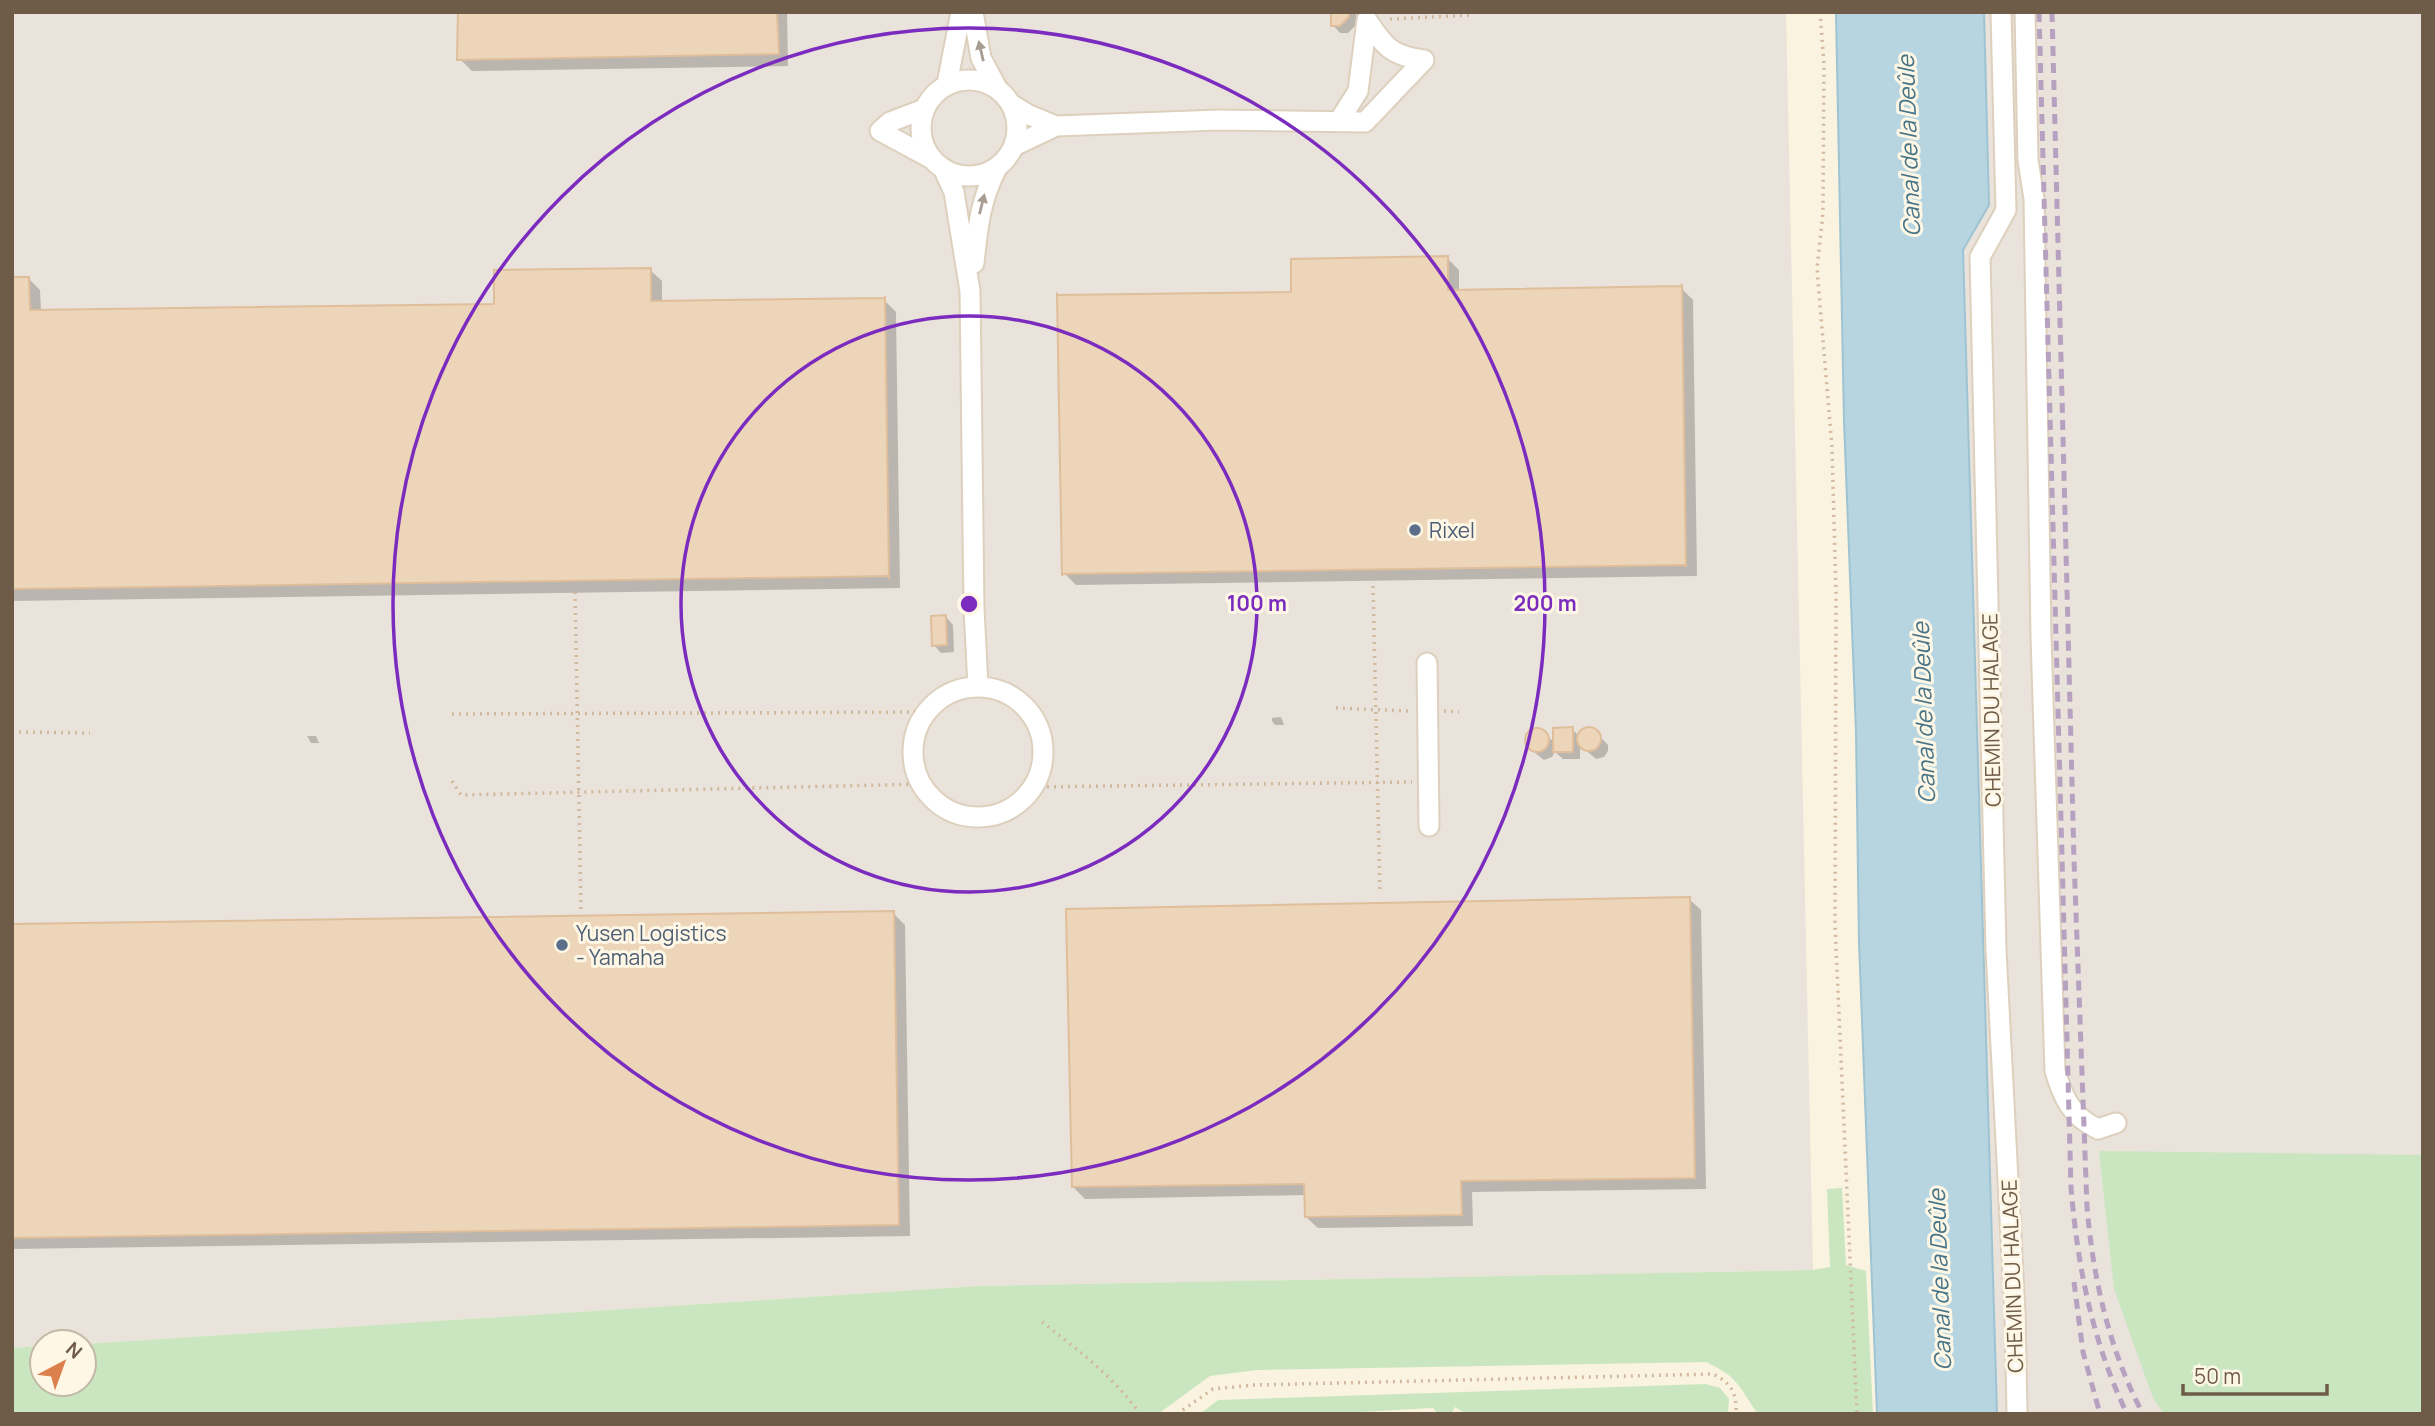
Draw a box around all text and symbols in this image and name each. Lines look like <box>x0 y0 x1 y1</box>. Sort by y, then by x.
one-way arrow <box>975 40 986 62</box>
water label: Canal de la Deûle <box>1889 53 1927 237</box>
one-way arrow <box>977 193 988 215</box>
place label: Rixel <box>1429 516 1475 544</box>
marker: Rixel <box>1407 522 1423 538</box>
text: 100 m <box>1227 589 1287 617</box>
text: 200 m <box>1513 589 1577 617</box>
centre of rings <box>957 592 981 616</box>
street label: CHEMIN DU HALAGE <box>1975 613 2007 807</box>
water label: Canal de la Deûle <box>1904 620 1942 804</box>
place label: Yusen Logistics - Yamaha <box>576 919 726 971</box>
marker: Yusen Logistics - Yamaha <box>554 937 570 953</box>
street label: CHEMIN DU HALAGE <box>1995 1179 2029 1373</box>
water label: Canal de la Deûle <box>1920 1187 1958 1371</box>
north arrow <box>28 1328 98 1398</box>
text: N <box>60 1336 88 1364</box>
scale bar <box>2183 1352 2326 1396</box>
text: 50 m <box>2194 1362 2241 1390</box>

